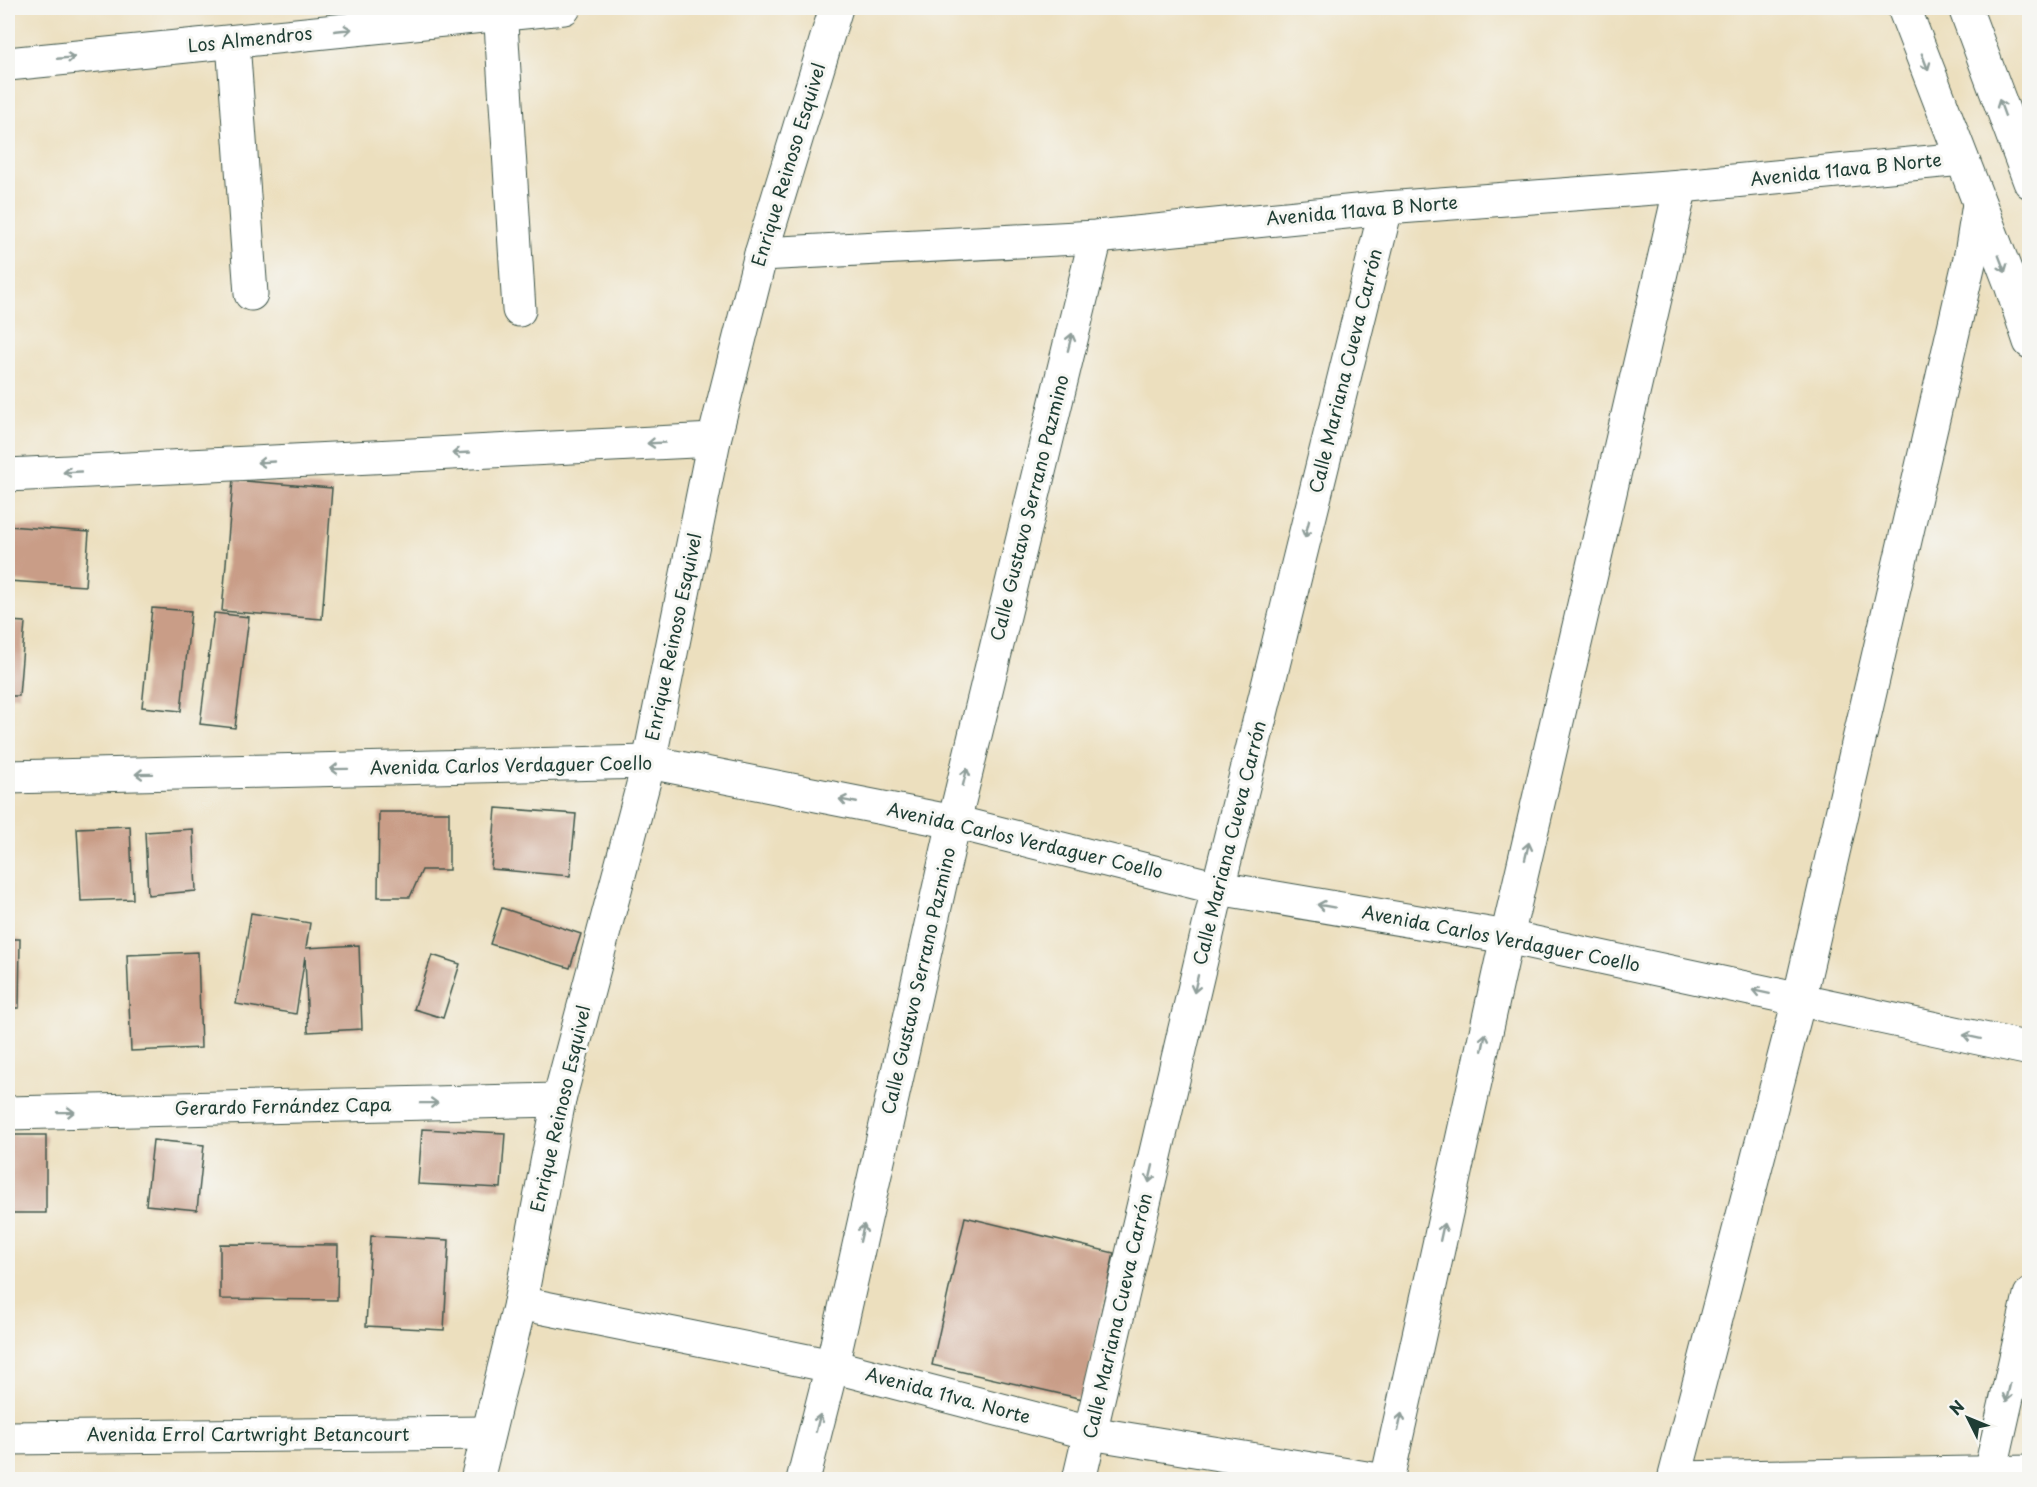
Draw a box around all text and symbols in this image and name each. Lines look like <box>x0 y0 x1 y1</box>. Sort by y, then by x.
street label: Los Almendros <box>186 19 313 58</box>
one-way arrow <box>333 24 353 35</box>
one-way arrow <box>55 52 75 63</box>
one-way arrow <box>1920 52 1931 71</box>
street label: Enrique Reinoso Esquivel <box>744 60 831 270</box>
one-way arrow <box>1996 99 2007 118</box>
street label: Avenida 11ava B Norte <box>1749 145 1943 192</box>
street label: Avenida 11ava B Norte <box>1265 188 1459 231</box>
street label: Calle Mariana Cueva Carrón <box>1301 246 1388 496</box>
one-way arrow <box>1998 254 2009 272</box>
one-way arrow <box>1065 333 1077 352</box>
street label: Calle Gustavo Serrano Pazmino <box>982 372 1075 644</box>
one-way arrow <box>647 438 667 449</box>
one-way arrow <box>452 447 472 458</box>
one-way arrow <box>257 457 277 468</box>
one-way arrow <box>62 466 82 477</box>
one-way arrow <box>1300 520 1312 539</box>
street label: Enrique Reinoso Esquivel <box>637 531 708 743</box>
street label: Calle Mariana Cueva Carrón <box>1185 718 1272 968</box>
street label: Avenida Carlos Verdaguer Coello <box>370 749 652 780</box>
one-way arrow <box>329 763 349 775</box>
one-way arrow <box>960 767 972 786</box>
one-way arrow <box>134 768 154 780</box>
one-way arrow <box>839 795 859 806</box>
street label: Avenida Carlos Verdaguer Coello <box>885 795 1166 884</box>
one-way arrow <box>1522 842 1534 861</box>
street label: Calle Gustavo Serrano Pazmino <box>874 844 961 1117</box>
street label: Avenida Carlos Verdaguer Coello <box>1360 897 1642 978</box>
one-way arrow <box>1316 900 1336 911</box>
one-way arrow <box>1189 974 1201 993</box>
one-way arrow <box>1752 986 1771 998</box>
street label: Enrique Reinoso Esquivel <box>523 1003 596 1215</box>
one-way arrow <box>1963 1031 1983 1042</box>
one-way arrow <box>1479 1032 1491 1051</box>
street label: Gerardo Fernández Capa <box>174 1090 392 1121</box>
one-way arrow <box>418 1098 438 1109</box>
one-way arrow <box>55 1106 75 1118</box>
one-way arrow <box>1145 1164 1156 1183</box>
street label: Calle Mariana Cueva Carrón <box>1075 1190 1158 1441</box>
one-way arrow <box>1437 1223 1448 1242</box>
one-way arrow <box>857 1224 868 1243</box>
street label: Avenida 11va. Norte <box>863 1360 1034 1430</box>
one-way arrow <box>2001 1383 2013 1402</box>
north arrow <box>1938 1388 1998 1448</box>
text: N <box>1943 1394 1969 1420</box>
one-way arrow <box>1395 1413 1406 1433</box>
one-way arrow <box>812 1414 824 1433</box>
street label: Avenida Errol Cartwright Betancourt <box>87 1420 409 1447</box>

